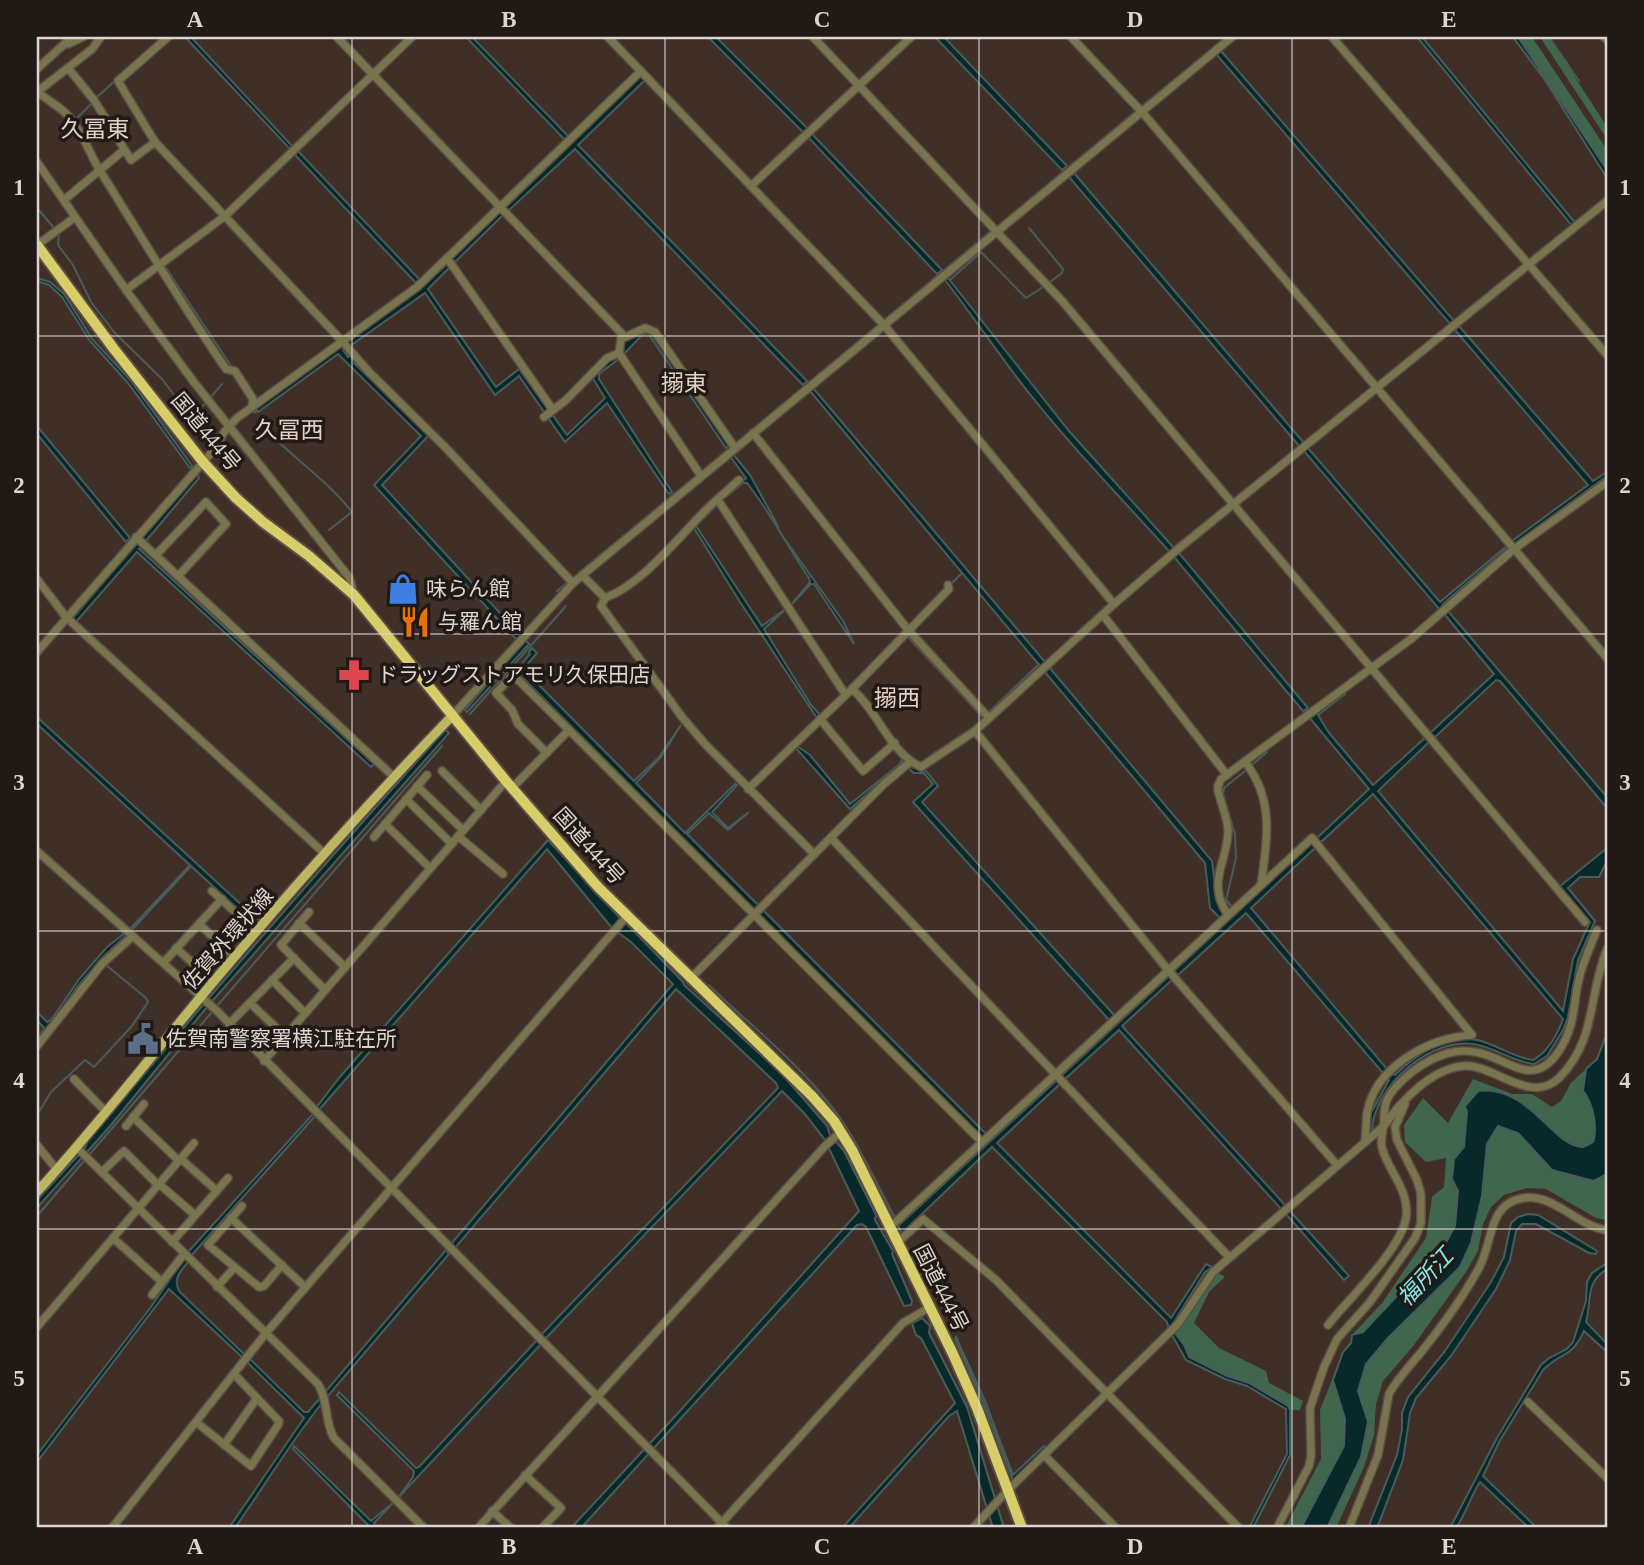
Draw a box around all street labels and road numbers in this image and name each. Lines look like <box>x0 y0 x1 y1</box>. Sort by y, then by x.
street label: 国道444号 <box>166 388 246 476</box>
street label: 国道444号 <box>548 803 630 889</box>
street label: 佐賀外環状線 <box>178 884 278 994</box>
street label: 国道444号 <box>909 1240 973 1336</box>

